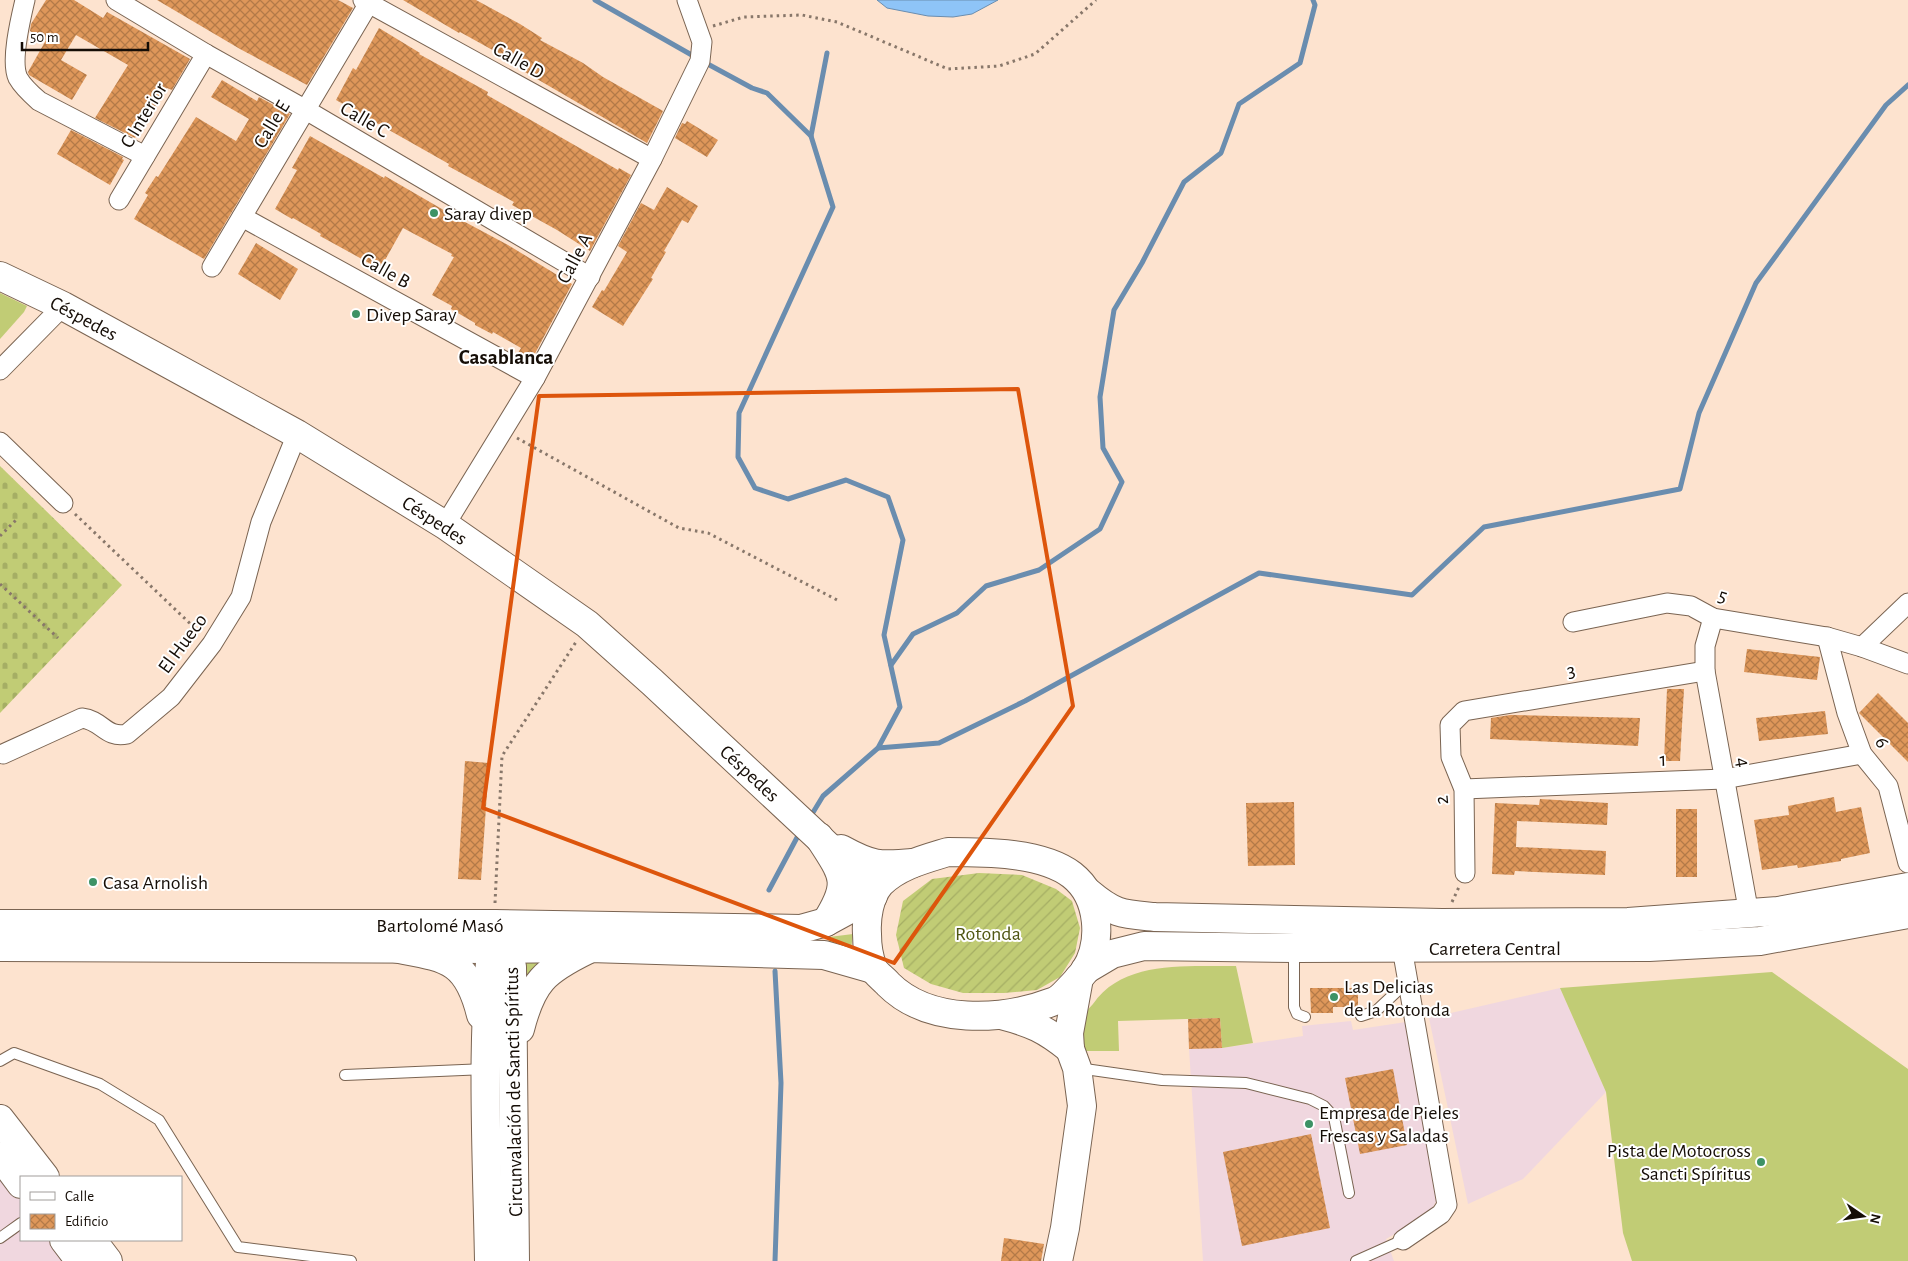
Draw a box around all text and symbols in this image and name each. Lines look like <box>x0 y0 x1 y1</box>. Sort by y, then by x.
scale bar <box>22 20 149 52</box>
text: 50 m <box>30 30 59 45</box>
street label: Calle D <box>490 39 547 83</box>
street label: C Interior <box>117 79 171 151</box>
street label: Calle E <box>250 97 294 152</box>
street label: Calle C <box>337 98 392 142</box>
place label: Saray divep <box>444 204 532 224</box>
marker: Saray divep <box>428 207 440 219</box>
street label: Calle A <box>553 230 596 287</box>
street label: Calle B <box>358 249 413 292</box>
street label: Céspedes <box>47 293 120 345</box>
place label: Divep Saray <box>366 305 457 325</box>
marker: Divep Saray <box>350 308 362 320</box>
district label: Casablanca <box>459 347 553 368</box>
street label: Céspedes <box>398 493 471 549</box>
street label: 5 <box>1716 585 1730 607</box>
street label: El Hueco <box>155 610 211 677</box>
street label: 3 <box>1566 660 1577 682</box>
street label: 6 <box>1871 734 1893 751</box>
street label: Céspedes <box>716 742 783 806</box>
street label: 1 <box>1659 750 1667 770</box>
street label: 4 <box>1732 756 1754 769</box>
street label: 2 <box>1432 795 1452 805</box>
place label: Casa Arnolish <box>103 873 208 893</box>
marker: Casa Arnolish <box>87 876 99 888</box>
street label: Bartolomé Masó <box>376 916 504 936</box>
park label: Rotonda <box>955 924 1021 944</box>
street label: Carretera Central <box>1429 939 1561 959</box>
street label: Circunvalación de Sancti Spíritus <box>502 967 526 1217</box>
place label: Las Delicias de la Rotonda <box>1344 977 1450 1020</box>
marker: Las Delicias de la Rotonda <box>1328 991 1340 1003</box>
place label: Empresa de Pieles Frescas y Saladas <box>1319 1103 1459 1146</box>
marker: Empresa de Pieles Frescas y Saladas <box>1303 1118 1315 1130</box>
place label: Pista de Motocross Sancti Spíritus <box>1607 1141 1751 1184</box>
marker: Pista de Motocross Sancti Spíritus <box>1755 1156 1767 1168</box>
legend <box>20 1176 182 1241</box>
text: Calle <box>65 1189 94 1204</box>
north arrow <box>1838 1191 1888 1241</box>
text: N <box>1867 1212 1883 1225</box>
text: Edificio <box>65 1214 108 1229</box>

